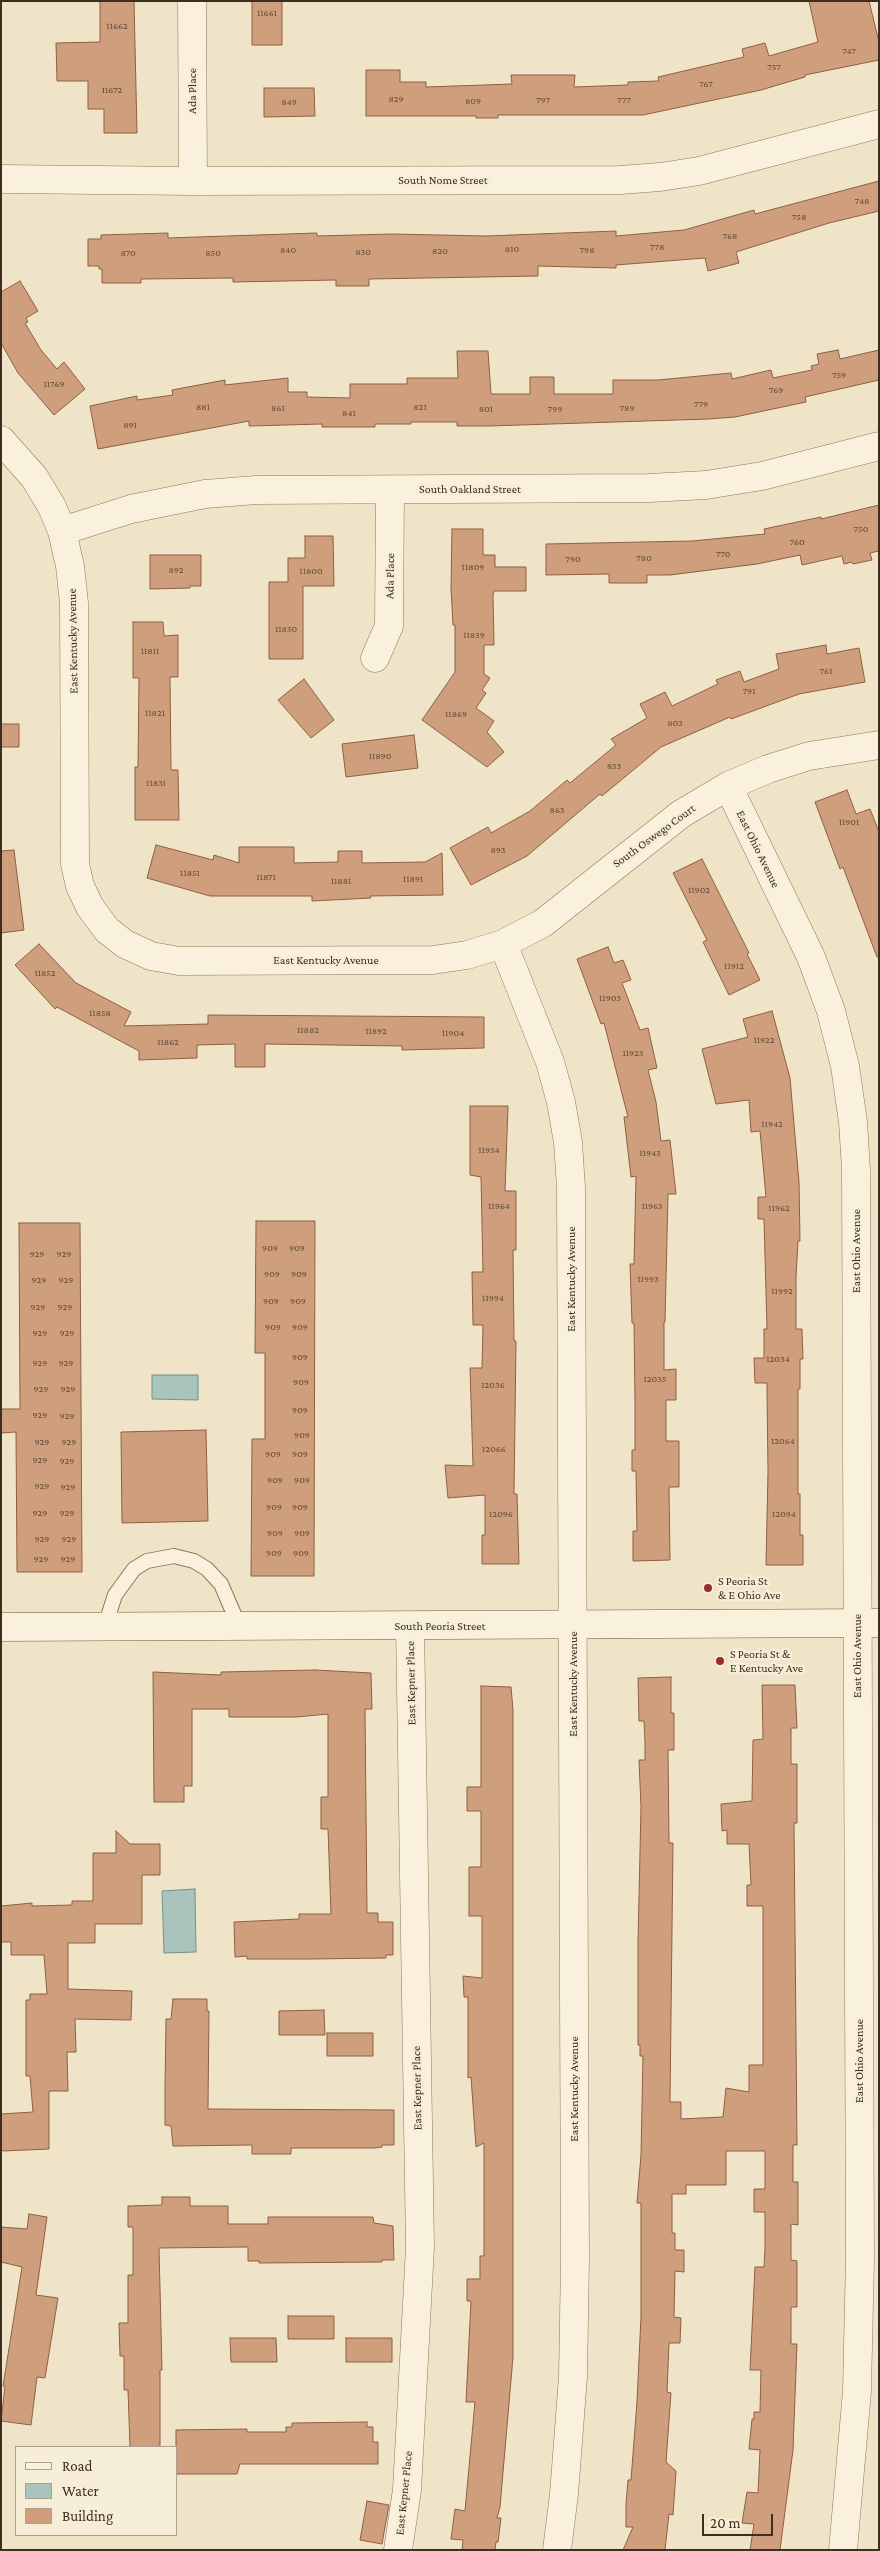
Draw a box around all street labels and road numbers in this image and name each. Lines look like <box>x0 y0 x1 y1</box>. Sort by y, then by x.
street label: Ada Place <box>185 68 199 114</box>
street label: South Nome Street <box>398 173 488 187</box>
street label: South Oakland Street <box>419 482 521 496</box>
street label: Ada Place <box>382 553 398 599</box>
street label: East Kentucky Avenue <box>65 588 81 694</box>
street label: South Oswego Court <box>610 801 698 871</box>
street label: East Ohio Avenue <box>733 808 783 890</box>
street label: East Kentucky Avenue <box>273 953 379 967</box>
street label: East Ohio Avenue <box>849 1209 863 1293</box>
street label: East Kentucky Avenue <box>564 1226 578 1332</box>
street label: East Ohio Avenue <box>850 1614 864 1698</box>
street label: South Peoria Street <box>395 1619 485 1633</box>
street label: East Kentucky Avenue <box>566 1631 580 1737</box>
street label: East Kepner Place <box>403 1641 419 1725</box>
street label: East Ohio Avenue <box>852 2019 866 2103</box>
street label: East Kentucky Avenue <box>567 2036 581 2142</box>
street label: East Kepner Place <box>409 2046 425 2130</box>
street label: East Kepner Place <box>392 2450 416 2536</box>

